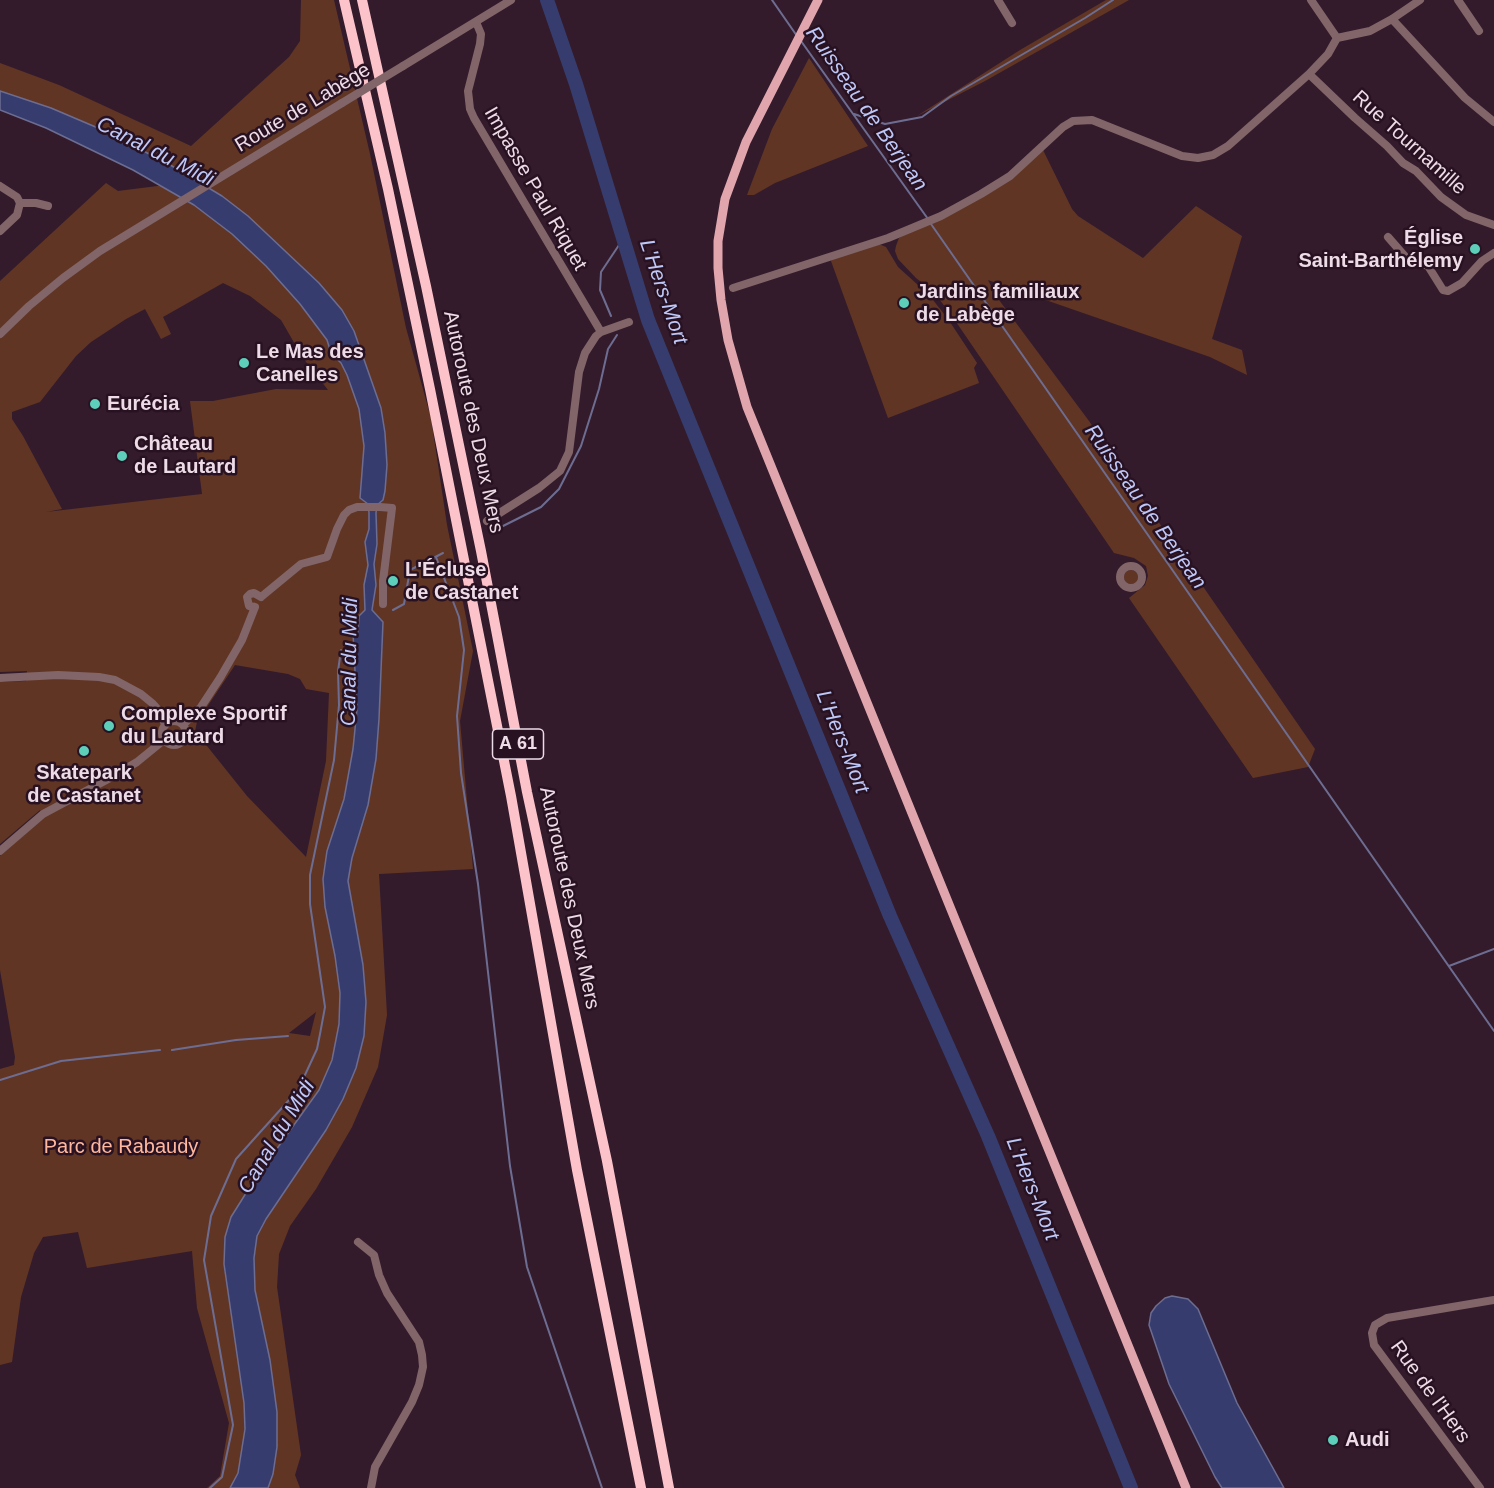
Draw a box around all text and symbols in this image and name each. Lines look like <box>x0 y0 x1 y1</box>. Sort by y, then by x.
water label: Ruisseau de Berjean <box>800 22 932 196</box>
street label: Route de Labège <box>231 58 375 158</box>
street label: Rue Tournamille <box>1347 86 1471 200</box>
street label: Impasse Paul Riquet <box>478 103 592 275</box>
water label: Canal du Midi <box>92 112 218 192</box>
place label: Église Saint-Barthélemy <box>1299 226 1463 273</box>
water label: L'Hers-Mort <box>633 236 693 348</box>
marker: Église Saint-Barthélemy <box>1468 242 1482 256</box>
place label: Jardins familiaux de Labège <box>916 280 1079 327</box>
marker: Jardins familiaux de Labège <box>897 296 911 310</box>
street label: Autoroute des Deux Mers <box>438 309 508 535</box>
place label: Le Mas des Canelles <box>256 340 364 387</box>
marker: Le Mas des Canelles <box>237 356 251 370</box>
place label: Eurécia <box>107 392 179 416</box>
marker: Eurécia <box>88 397 102 411</box>
water label: Ruisseau de Berjean <box>1079 420 1211 594</box>
place label: Château de Lautard <box>134 432 236 479</box>
marker: Château de Lautard <box>115 449 129 463</box>
place label: L'Écluse de Castanet <box>405 558 518 605</box>
marker: L'Écluse de Castanet <box>386 574 400 588</box>
water label: Canal du Midi <box>336 598 364 726</box>
water label: L'Hers-Mort <box>810 687 874 797</box>
place label: Complexe Sportif du Lautard <box>121 702 287 749</box>
marker: Complexe Sportif du Lautard <box>102 719 116 733</box>
road number: A 61 <box>492 729 544 759</box>
marker: Skatepark de Castanet <box>77 744 91 758</box>
place label: Skatepark de Castanet <box>27 761 141 808</box>
street label: Autoroute des Deux Mers <box>534 785 604 1011</box>
water label: Canal du Midi <box>233 1075 321 1199</box>
water label: L'Hers-Mort <box>1000 1134 1064 1244</box>
park label: Parc de Rabaudy <box>44 1135 198 1159</box>
street label: Rue de l'Hers <box>1385 1336 1475 1448</box>
place label: Audi <box>1345 1428 1389 1452</box>
marker: Audi <box>1326 1433 1340 1447</box>

